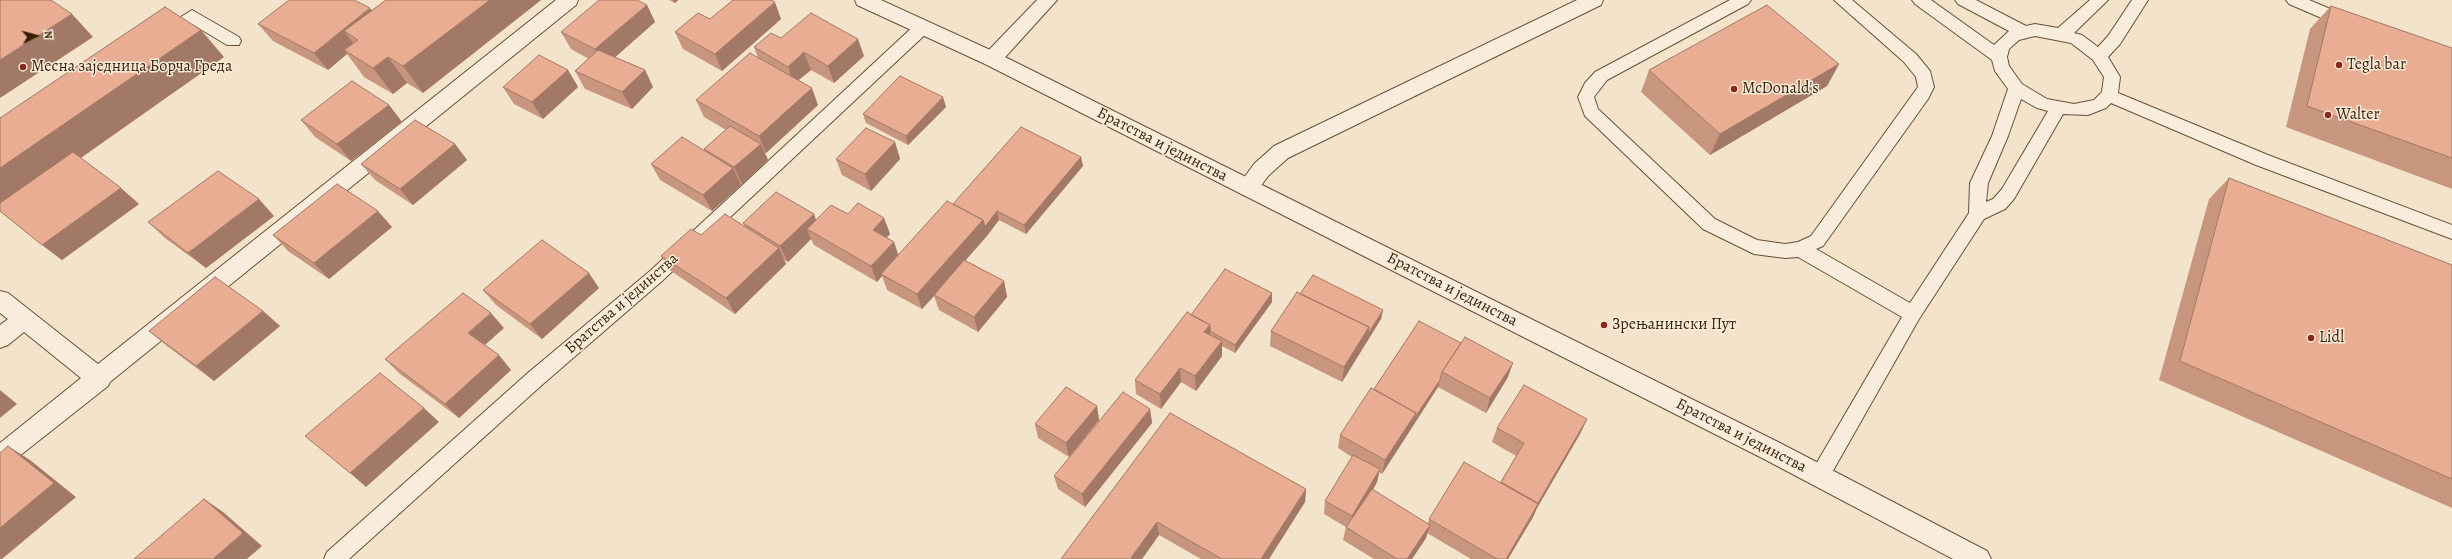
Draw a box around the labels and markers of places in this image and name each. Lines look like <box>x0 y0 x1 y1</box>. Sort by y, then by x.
place label: Tegla bar <box>2347 55 2406 75</box>
place label: Месна заједница Борча Греда <box>31 57 232 77</box>
marker: Tegla bar <box>2334 60 2344 70</box>
marker: Месна заједница Борча Греда <box>18 62 28 72</box>
place label: McDonald's <box>1742 79 1819 99</box>
marker: McDonald's <box>1729 84 1739 94</box>
place label: Walter <box>2336 105 2380 125</box>
marker: Walter <box>2323 110 2333 120</box>
place label: Зрењанински Пут <box>1612 315 1736 335</box>
marker: Зрењанински Пут <box>1599 320 1609 330</box>
place label: Lidl <box>2319 328 2344 348</box>
marker: Lidl <box>2306 333 2316 343</box>

